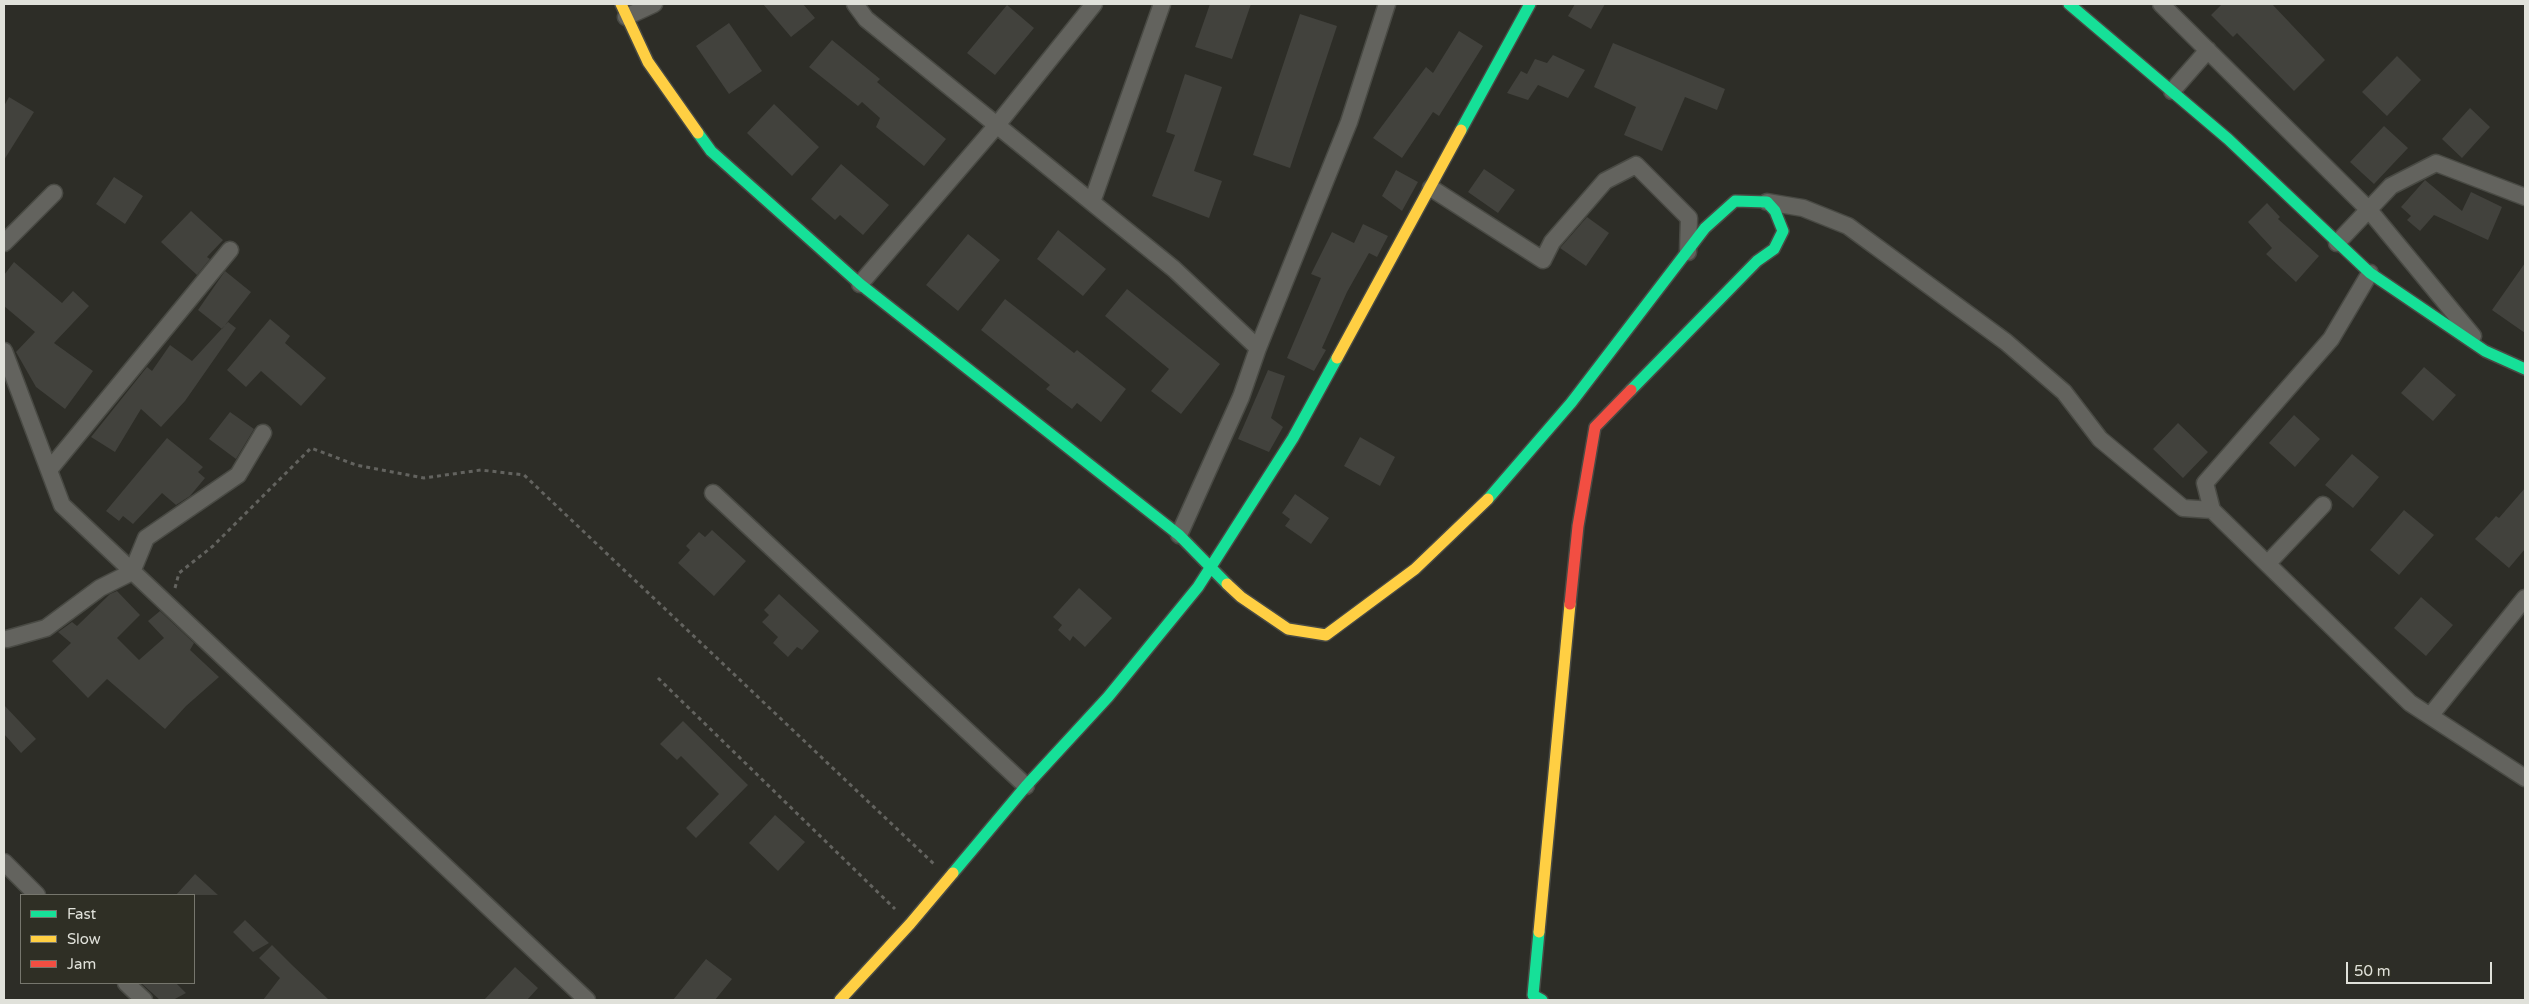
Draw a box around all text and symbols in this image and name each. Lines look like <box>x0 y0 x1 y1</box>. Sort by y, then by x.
legend <box>20 894 195 984</box>
text: Fast <box>67 905 96 923</box>
text: Slow <box>67 930 101 948</box>
scale bar <box>2349 952 2495 984</box>
text: Jam <box>67 955 96 973</box>
text: 50 m <box>2354 962 2391 980</box>

